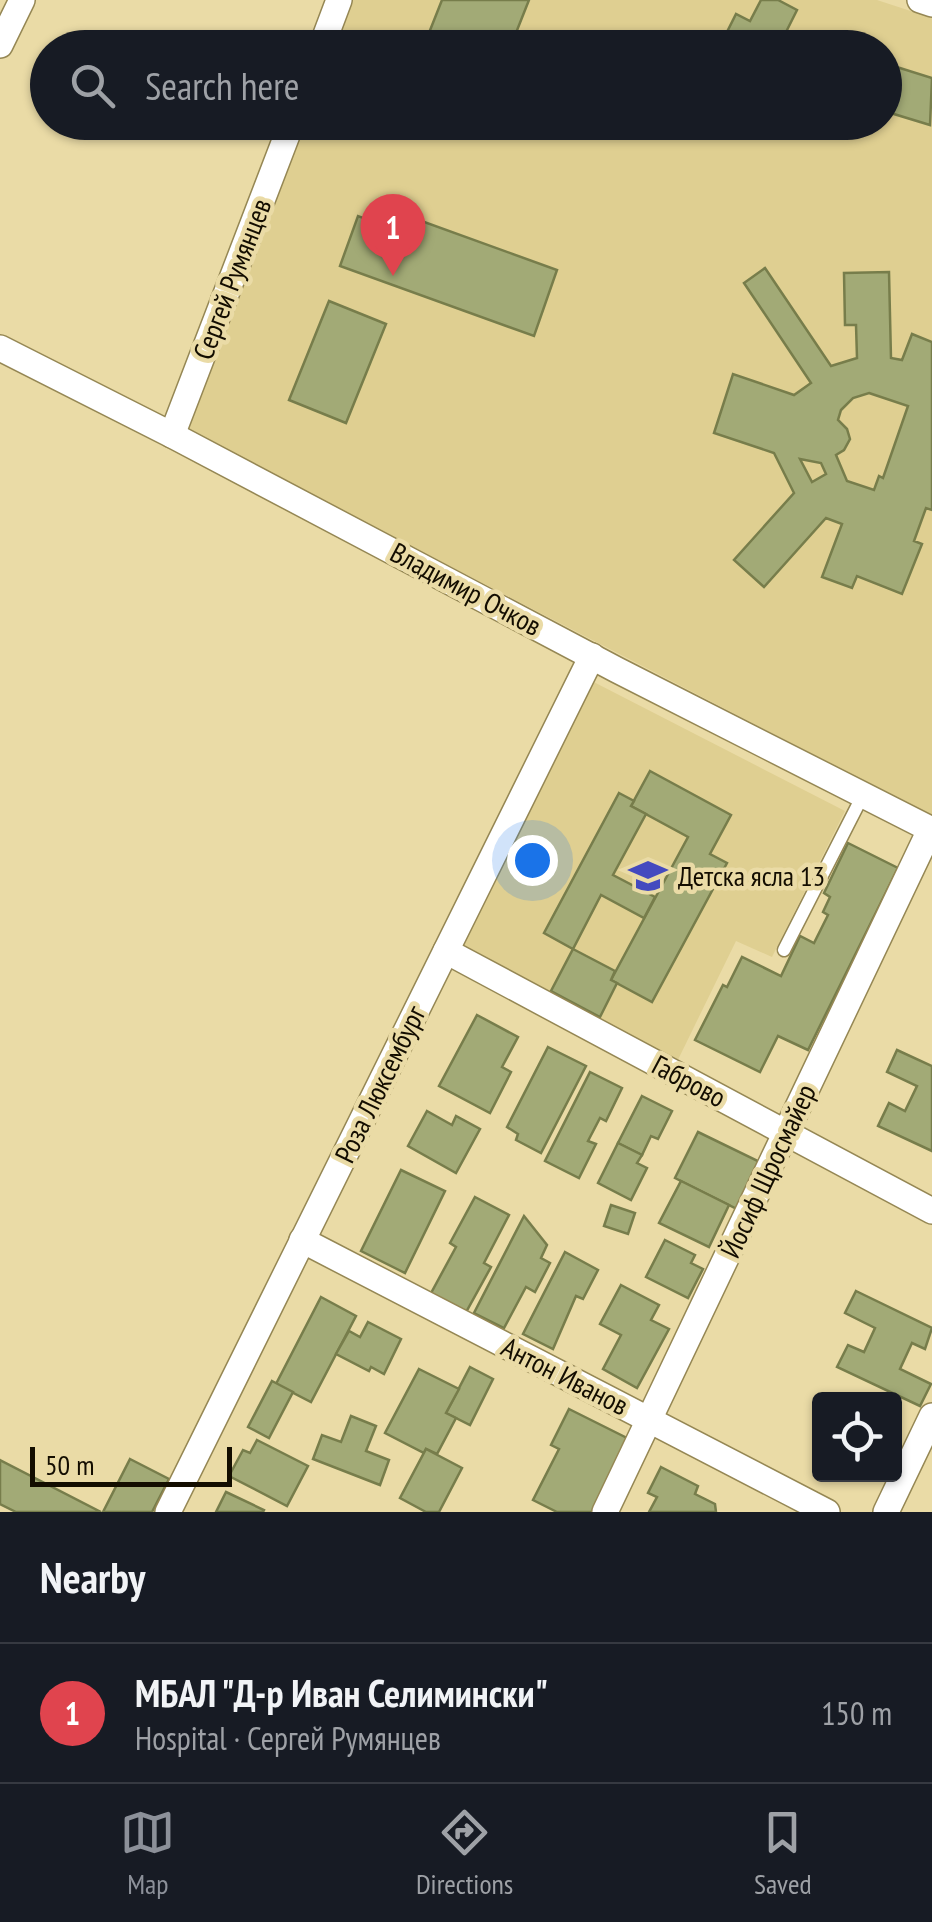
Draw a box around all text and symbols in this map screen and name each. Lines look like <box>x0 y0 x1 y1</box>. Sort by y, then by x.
search box <box>30 30 902 140</box>
icon: search <box>65 58 120 113</box>
text: Search here <box>145 61 299 110</box>
street label: Сергей Румянцев <box>184 193 279 365</box>
pin: 1 <box>360 194 426 276</box>
street label: Владимир Очков <box>384 533 548 644</box>
your location <box>507 835 558 886</box>
school or university icon: Детска ясла 13 <box>627 855 669 897</box>
place label: Детска ясла 13 <box>678 857 825 894</box>
street label: Роза Люксембург <box>326 999 434 1168</box>
street label: Габрово <box>646 1046 733 1115</box>
street label: Йосиф Щросмайер <box>711 1078 824 1264</box>
street label: Антон Иванов <box>496 1328 635 1423</box>
map controls <box>812 1392 902 1482</box>
button: locate <box>812 1392 902 1482</box>
scale bar <box>30 1442 232 1486</box>
text: 50 m <box>45 1446 94 1483</box>
text: Nearby <box>40 1550 145 1605</box>
text: МБАЛ "Д-р Иван Селимински" <box>135 1668 548 1717</box>
text: 1 <box>65 1692 80 1734</box>
text: 150 m <box>821 1692 892 1734</box>
text: Hospital · Сергей Румянцев <box>135 1717 441 1759</box>
tab: Map <box>120 1805 175 1902</box>
tab: Directions <box>416 1805 513 1902</box>
tab: Saved <box>754 1805 812 1902</box>

